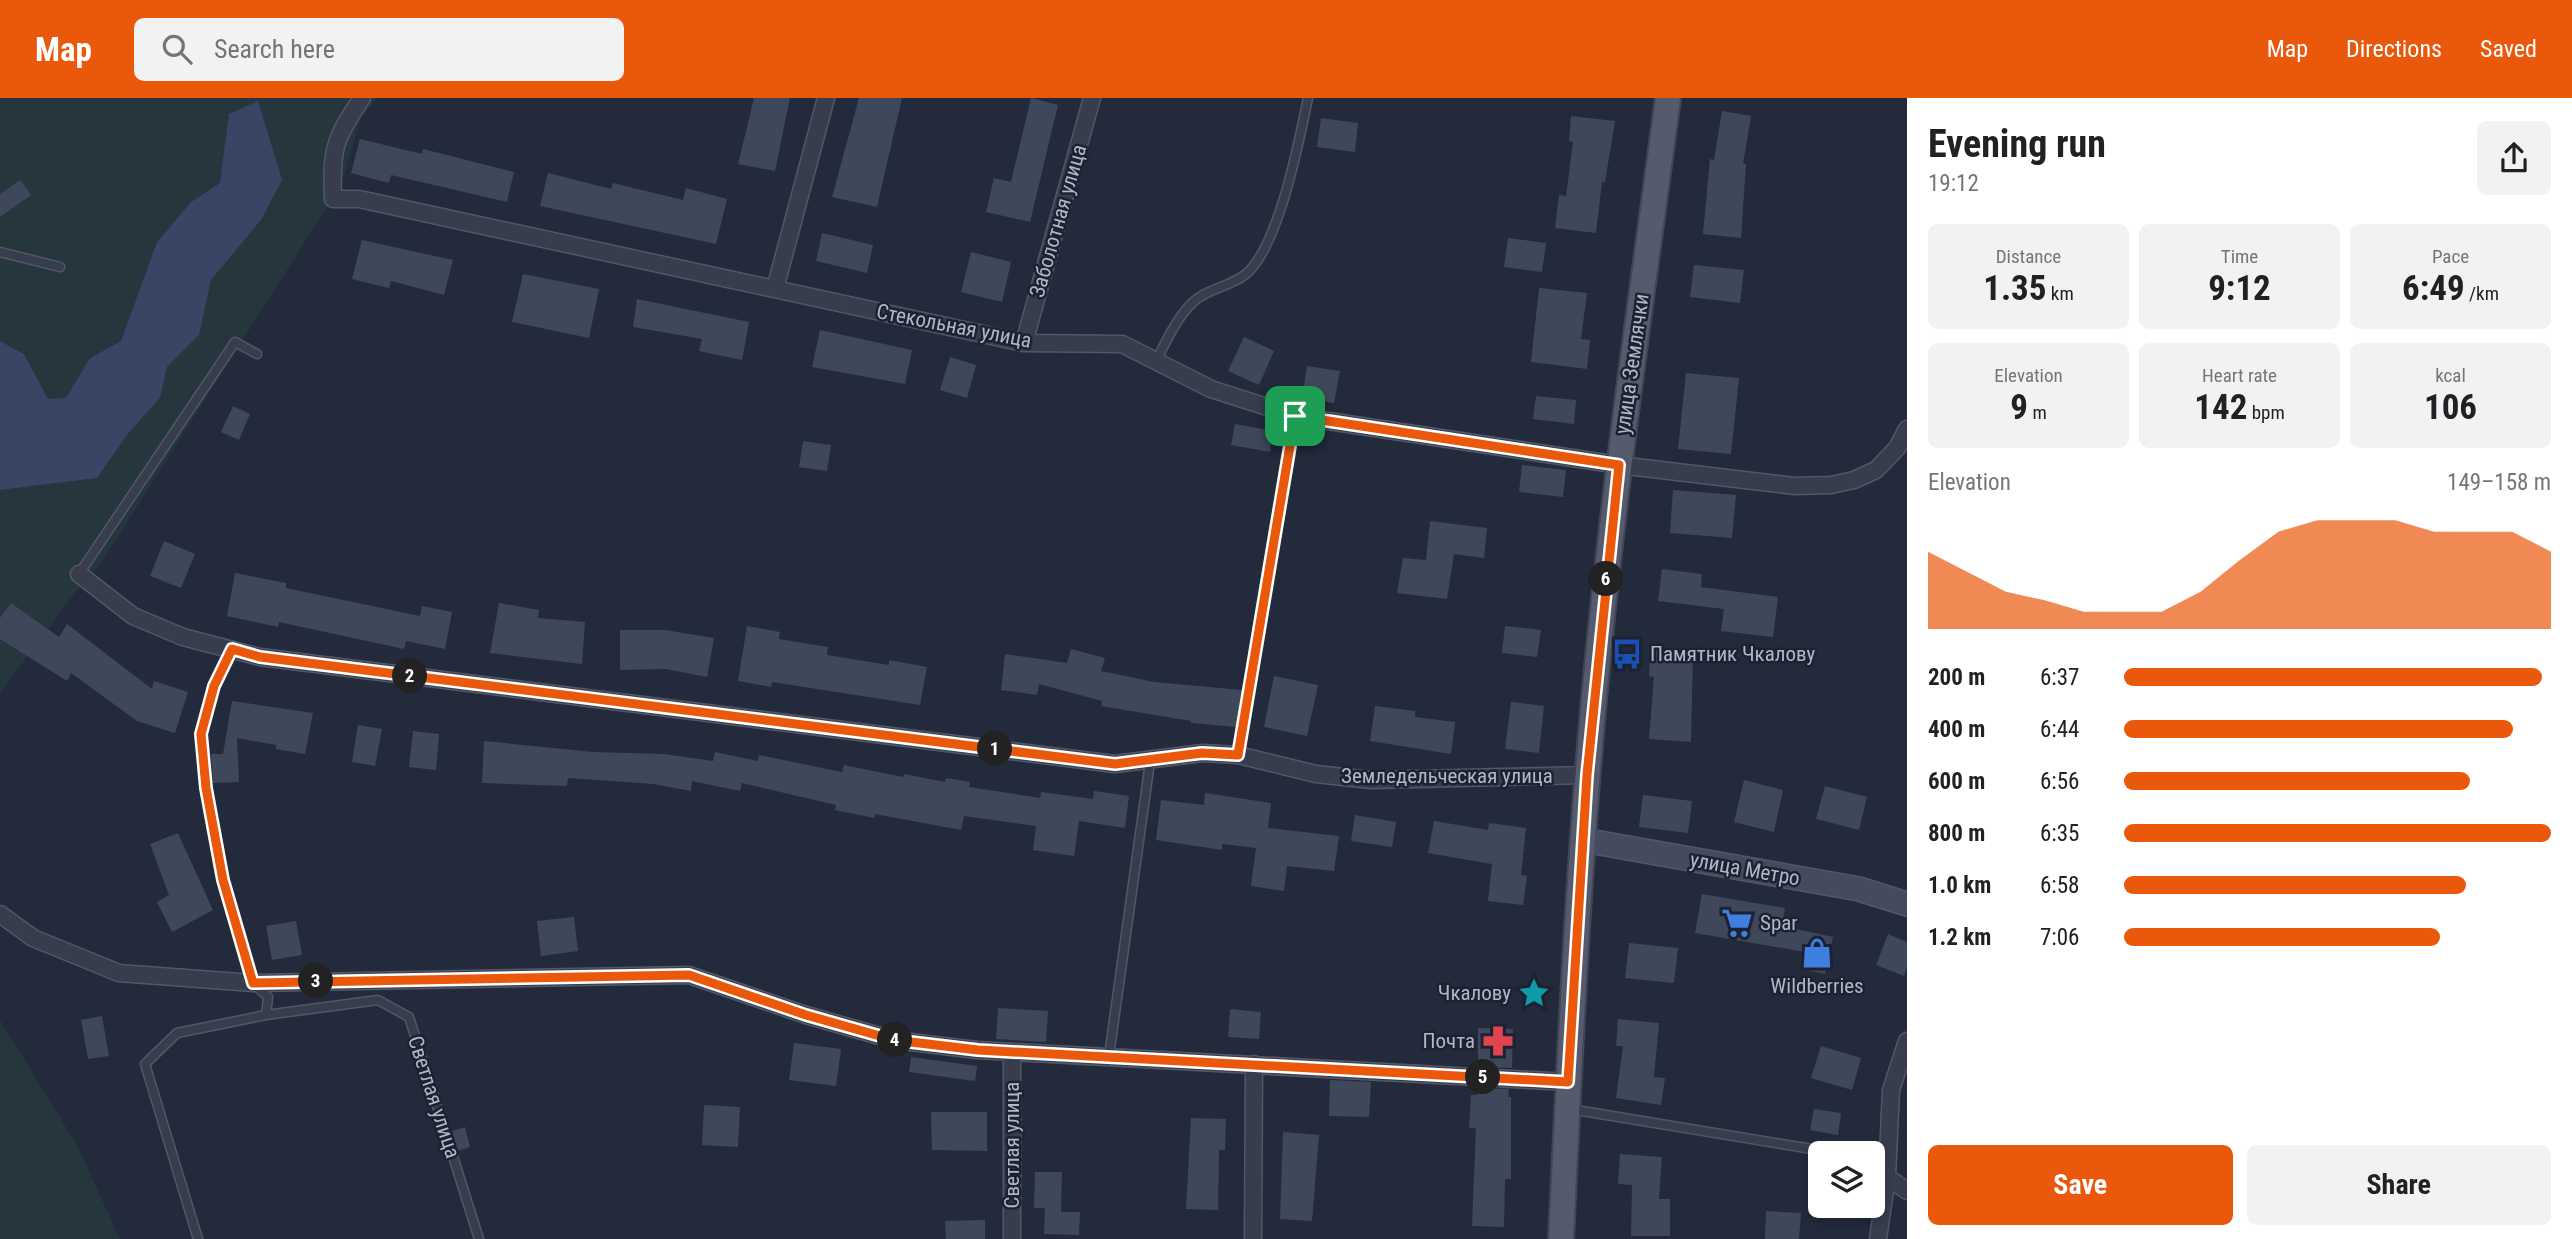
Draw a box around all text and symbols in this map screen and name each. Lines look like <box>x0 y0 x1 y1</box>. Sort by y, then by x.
search box <box>134 18 624 81</box>
text: Map <box>35 30 92 69</box>
icon: search <box>158 30 196 68</box>
text: Search here <box>214 34 335 64</box>
text: Map <box>2267 35 2308 63</box>
text: Directions <box>2346 35 2442 63</box>
text: Saved <box>2480 35 2537 63</box>
button: share <box>2477 121 2551 195</box>
text: Evening run <box>1928 122 2106 166</box>
street label: Заболотная улица <box>1025 142 1091 300</box>
text: 19:12 <box>1928 170 1979 197</box>
text: Distance <box>1996 245 2061 268</box>
text: Time <box>2221 245 2258 268</box>
text: Pace <box>2432 245 2469 268</box>
text: 1.35 <box>1983 268 2047 309</box>
text: 9:12 <box>2208 268 2271 309</box>
text: 6:49 <box>2402 268 2465 309</box>
text: km <box>2047 282 2074 305</box>
text: /km <box>2465 282 2499 305</box>
street label: улица Землячки <box>1610 292 1654 436</box>
street label: Стекольная улица <box>874 299 1034 353</box>
text: Elevation <box>1994 364 2063 387</box>
text: Heart rate <box>2202 364 2277 387</box>
text: kcal <box>2435 364 2466 387</box>
pin <box>1265 386 1325 446</box>
text: 9 <box>2010 387 2028 428</box>
text: 142 <box>2194 387 2247 428</box>
text: 106 <box>2424 387 2477 428</box>
icon: arrive <box>1276 397 1314 435</box>
text: m <box>2028 401 2047 424</box>
text: bpm <box>2247 401 2285 424</box>
text: Elevation <box>1928 469 2011 496</box>
text: 149–158 m <box>2447 469 2551 496</box>
pin: 6 <box>1588 561 1624 596</box>
text: 6 <box>1601 567 1610 590</box>
bus stop icon: Памятник Чкалову <box>1610 637 1644 671</box>
place label: Памятник Чкалову <box>1650 642 1815 666</box>
pin: 2 <box>392 658 428 694</box>
text: 2 <box>405 664 414 687</box>
text: 200 m <box>1928 664 1985 691</box>
text: 6:37 <box>2040 664 2079 691</box>
text: 400 m <box>1928 716 1985 743</box>
text: 6:44 <box>2040 716 2079 743</box>
pin: 1 <box>978 732 1012 766</box>
text: 1 <box>990 737 999 760</box>
street label: Земледельческая улица <box>1341 764 1553 788</box>
text: 600 m <box>1928 768 1985 795</box>
text: 6:56 <box>2040 768 2079 795</box>
text: 800 m <box>1928 820 1985 847</box>
text: 6:35 <box>2040 820 2079 847</box>
street label: улица Метро <box>1688 848 1802 890</box>
text: 1.0 km <box>1928 872 1991 899</box>
text: 6:58 <box>2040 872 2079 899</box>
supermarket icon: Spar <box>1720 906 1754 940</box>
place label: Spar <box>1760 911 1798 935</box>
text: 1.2 km <box>1928 924 1991 951</box>
text: 7:06 <box>2040 924 2079 951</box>
shop icon: Wildberries <box>1800 936 1834 970</box>
pin: 3 <box>298 964 334 998</box>
text: 3 <box>311 969 320 992</box>
place label: Wildberries <box>1770 974 1864 998</box>
place icon: Чкалову <box>1517 976 1551 1010</box>
place label: Чкалову <box>1438 981 1511 1005</box>
pin: 4 <box>878 1023 912 1058</box>
pharmacy icon: Почта <box>1481 1024 1515 1058</box>
text: 4 <box>890 1028 899 1051</box>
place label: Почта <box>1423 1029 1475 1053</box>
street label: Светлая улица <box>403 1033 465 1161</box>
pin: 5 <box>1466 1060 1500 1094</box>
text: 5 <box>1478 1065 1487 1088</box>
street label: Светлая улица <box>1000 1082 1024 1208</box>
map controls <box>1808 1141 1885 1218</box>
button: layers <box>1808 1141 1885 1218</box>
button: Save <box>1928 1145 2233 1225</box>
button: Share <box>2247 1145 2551 1225</box>

